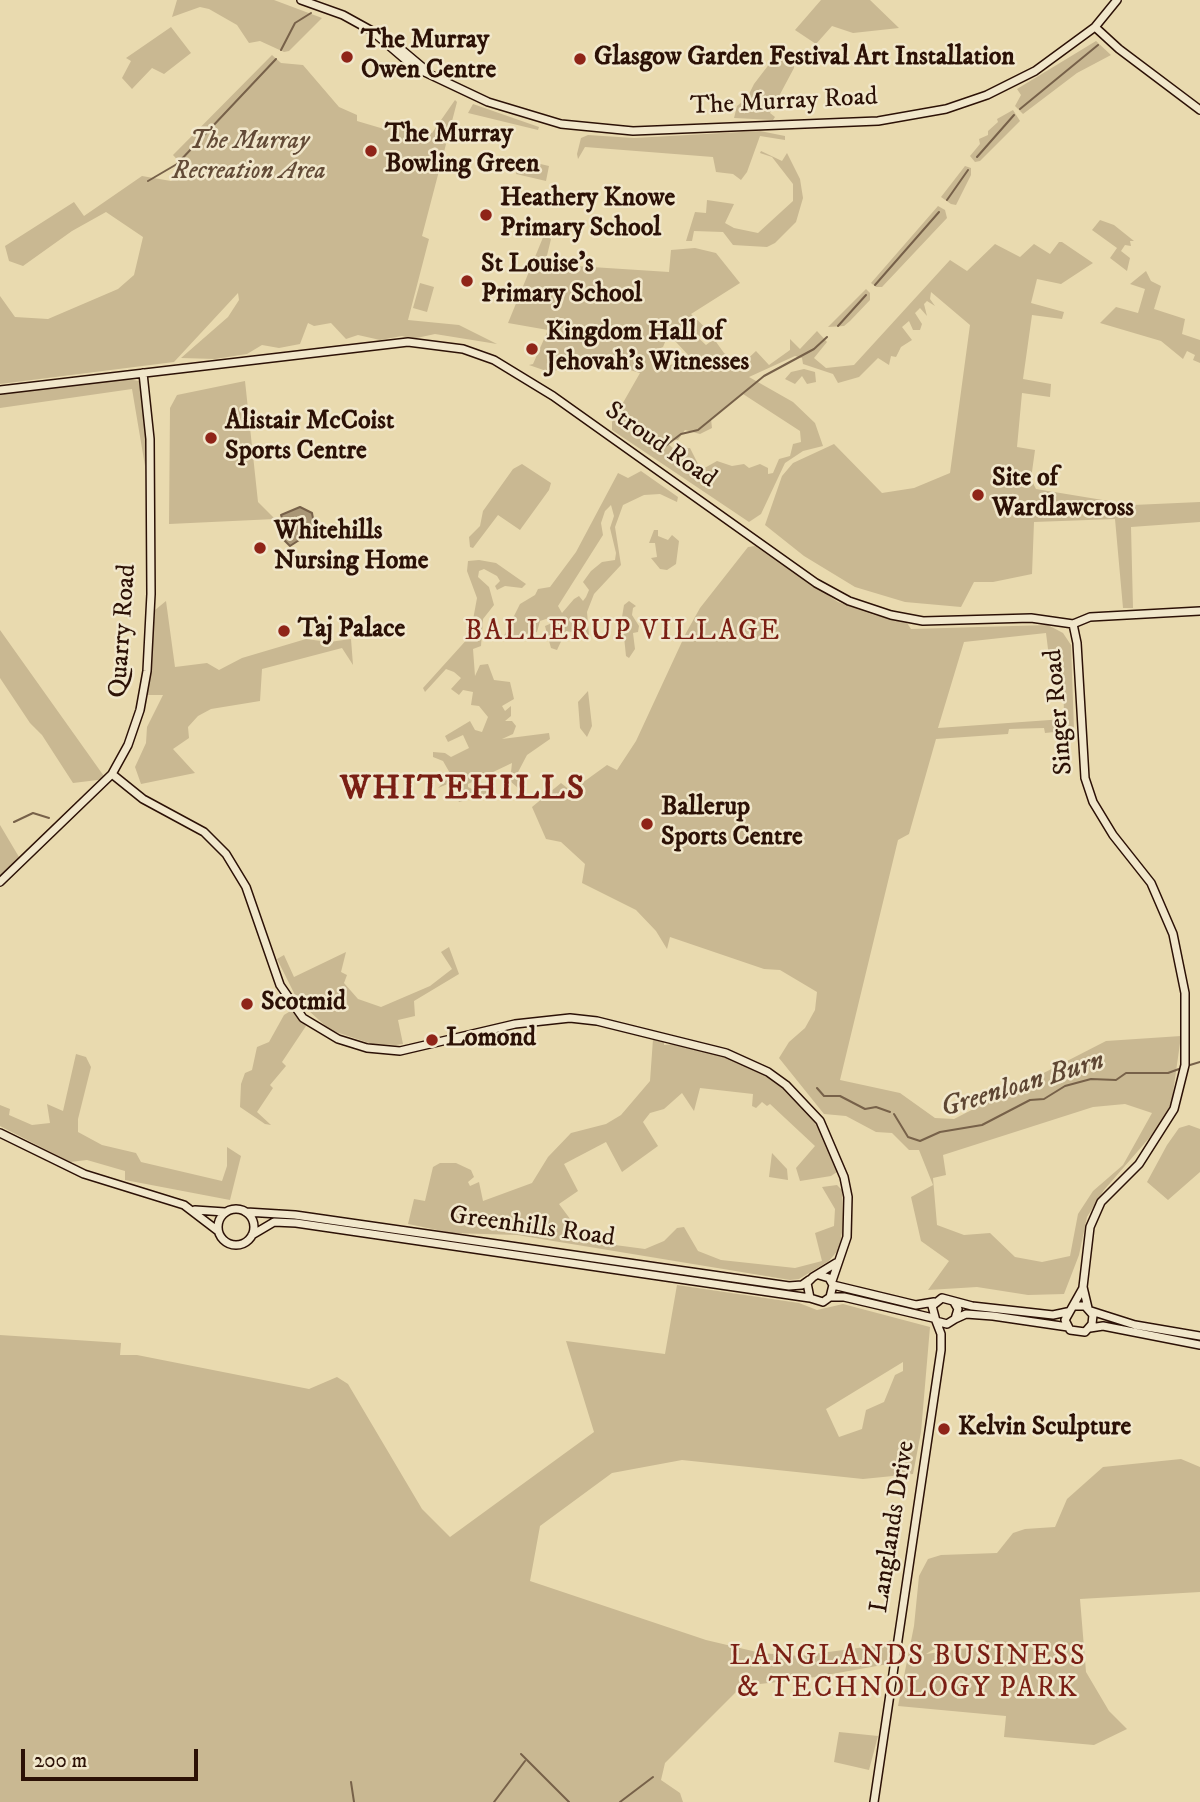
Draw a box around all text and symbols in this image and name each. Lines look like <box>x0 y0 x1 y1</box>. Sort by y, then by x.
place label: The Murray Owen Centre <box>361 26 496 88</box>
place label: Glasgow Garden Festival Art Installation <box>594 43 1015 75</box>
marker: The Murray Owen Centre <box>339 49 355 65</box>
marker: Glasgow Garden Festival Art Installation <box>572 51 588 67</box>
street label: The Murray Road <box>690 83 878 123</box>
place label: The Murray Bowling Green <box>385 120 540 182</box>
park label: The Murray Recreation Area <box>172 127 326 188</box>
marker: The Murray Bowling Green <box>363 143 379 159</box>
place label: Heathery Knowe Primary School <box>500 184 675 246</box>
marker: Heathery Knowe Primary School <box>478 207 494 223</box>
place label: St Louise's Primary School <box>481 250 642 312</box>
marker: St Louise's Primary School <box>459 273 475 289</box>
place label: Kingdom Hall of Jehovah's Witnesses <box>546 318 749 380</box>
marker: Kingdom Hall of Jehovah's Witnesses <box>524 341 540 357</box>
street label: Stroud Road <box>598 396 722 496</box>
place label: Alistair McCoist Sports Centre <box>225 407 394 468</box>
marker: Alistair McCoist Sports Centre <box>203 430 219 446</box>
place label: Site of Wardlawcross <box>992 464 1134 526</box>
marker: Site of Wardlawcross <box>970 487 986 503</box>
place label: Whitehills Nursing Home <box>274 517 429 578</box>
marker: Whitehills Nursing Home <box>252 540 268 556</box>
street label: Quarry Road <box>104 563 144 699</box>
place label: Taj Palace <box>298 615 405 647</box>
district label: BALLERUP VILLAGE <box>467 616 779 650</box>
marker: Taj Palace <box>276 623 292 639</box>
street label: Singer Road <box>1039 648 1081 776</box>
district label: WHITEHILLS <box>341 771 585 811</box>
place label: Ballerup Sports Centre <box>661 793 803 854</box>
marker: Ballerup Sports Centre <box>639 816 655 832</box>
place label: Scotmid <box>261 988 346 1020</box>
marker: Scotmid <box>239 996 255 1012</box>
place label: Lomond <box>446 1024 536 1056</box>
marker: Lomond <box>424 1032 440 1048</box>
water label: Greenloan Burn <box>937 1045 1109 1127</box>
street label: Greenhills Road <box>447 1201 617 1255</box>
place label: Kelvin Sculpture <box>958 1413 1131 1445</box>
marker: Kelvin Sculpture <box>936 1421 952 1437</box>
street label: Langlands Drive <box>865 1439 923 1615</box>
district label: LANGLANDS BUSINESS & TECHNOLOGY PARK <box>732 1641 1084 1707</box>
scale bar <box>24 1736 201 1780</box>
text: 200 m <box>34 1748 87 1774</box>

